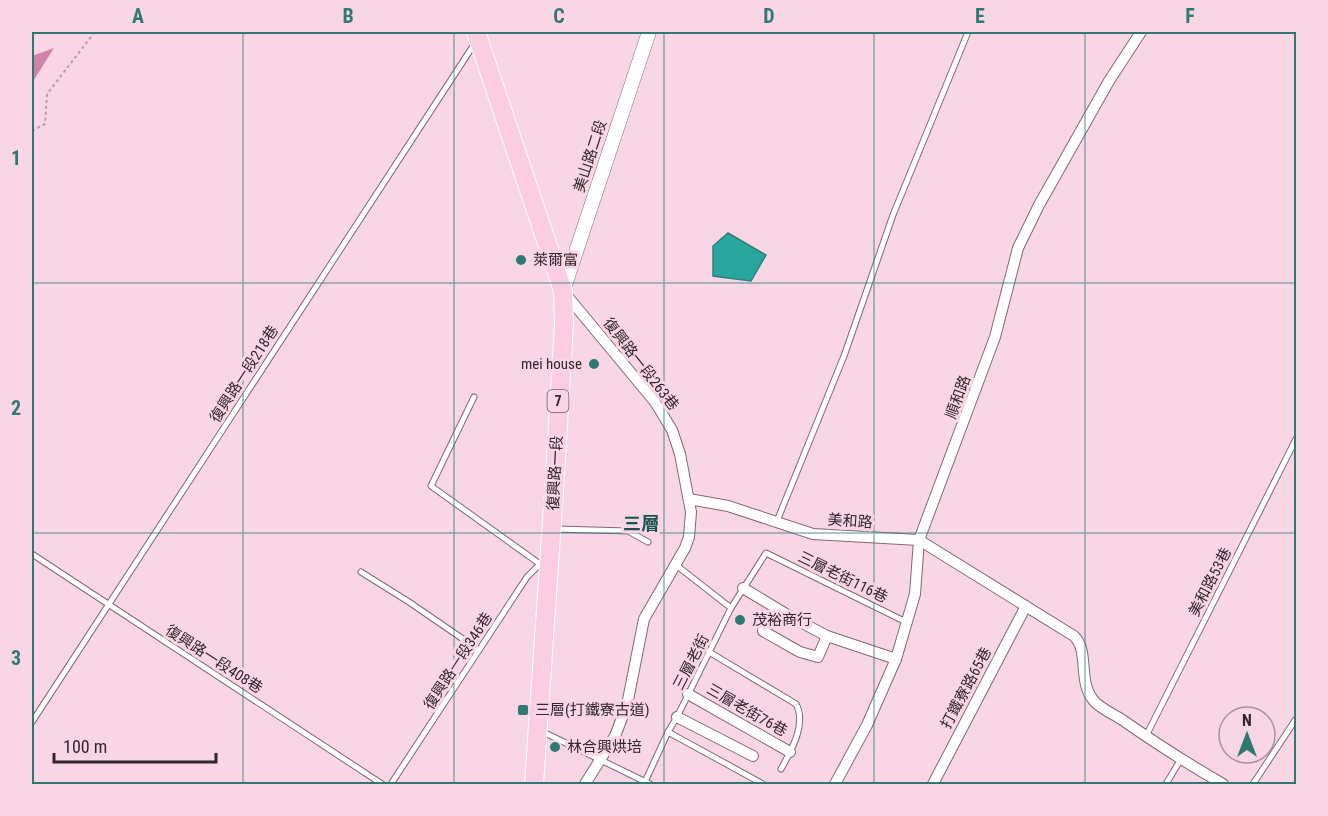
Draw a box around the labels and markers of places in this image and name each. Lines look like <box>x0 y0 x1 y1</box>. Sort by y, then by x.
place label: 萊爾富 <box>533 251 578 269</box>
marker: 萊爾富 <box>514 253 528 267</box>
place label: mei house <box>521 355 582 373</box>
marker: mei house <box>587 357 601 371</box>
place label: 茂裕商行 <box>752 611 812 629</box>
marker: 茂裕商行 <box>733 613 747 627</box>
place label: 三層(打鐵寮古道) <box>535 701 650 719</box>
marker: 三層(打鐵寮古道) <box>516 703 530 717</box>
place label: 林合興烘培 <box>567 738 642 756</box>
marker: 林合興烘培 <box>548 740 562 754</box>

